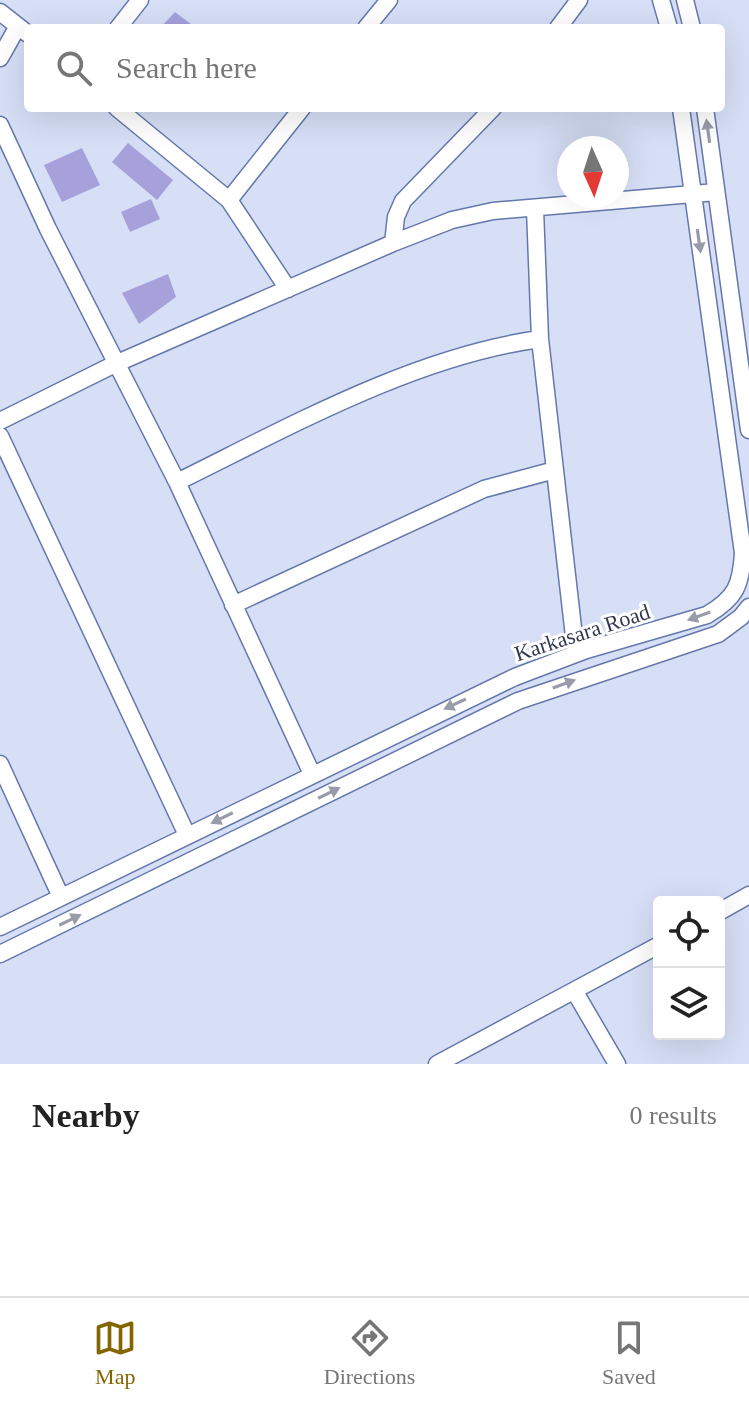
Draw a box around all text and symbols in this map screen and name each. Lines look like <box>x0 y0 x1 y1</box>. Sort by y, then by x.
search box <box>24 24 725 112</box>
icon: search <box>52 46 96 90</box>
text: Search here <box>116 51 257 84</box>
one-way arrow <box>701 118 714 143</box>
north arrow <box>557 136 629 208</box>
one-way arrow <box>693 229 706 254</box>
street label: Karkasara Road <box>511 599 653 666</box>
one-way arrow <box>687 611 711 623</box>
one-way arrow <box>553 678 577 690</box>
one-way arrow <box>444 697 467 711</box>
one-way arrow <box>317 787 340 800</box>
one-way arrow <box>210 812 233 825</box>
map controls <box>653 896 725 1040</box>
button: locate <box>653 896 725 968</box>
one-way arrow <box>58 913 82 927</box>
button: layers <box>653 968 725 1040</box>
text: Nearby <box>32 1097 140 1134</box>
text: 0 results <box>630 1101 717 1130</box>
tab: Map <box>93 1316 137 1390</box>
tab: Directions <box>324 1316 415 1390</box>
tab: Saved <box>602 1316 656 1390</box>

